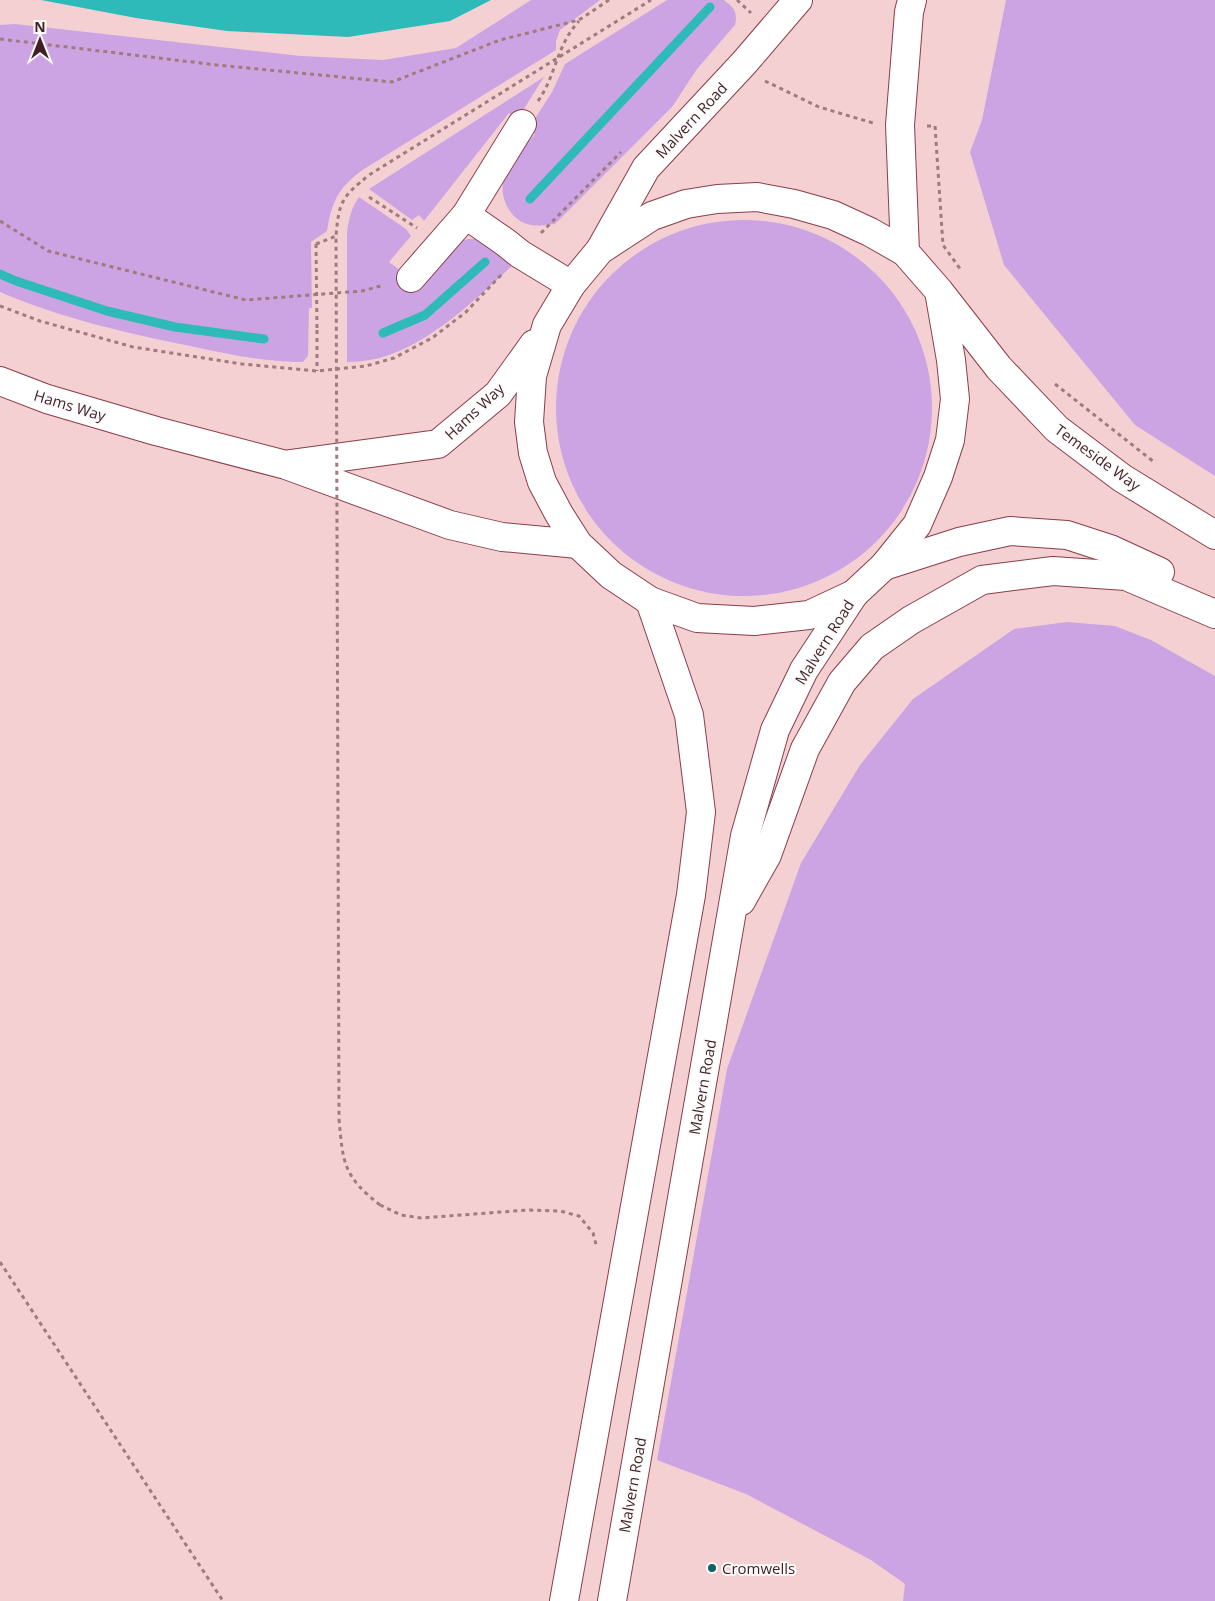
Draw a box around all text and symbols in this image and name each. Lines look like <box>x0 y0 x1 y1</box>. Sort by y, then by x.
north arrow <box>15 15 65 65</box>
text: N <box>34 17 46 36</box>
street label: Malvern Road <box>651 78 731 162</box>
street label: Hams Way <box>440 378 508 444</box>
street label: Hams Way <box>32 385 109 426</box>
street label: Temeside Way <box>1051 419 1145 495</box>
street label: Malvern Road <box>790 596 858 688</box>
street label: Malvern Road <box>684 1038 720 1136</box>
street label: Malvern Road <box>614 1436 650 1534</box>
place label: Cromwells <box>722 1558 795 1578</box>
marker: Cromwells <box>706 1562 718 1574</box>

